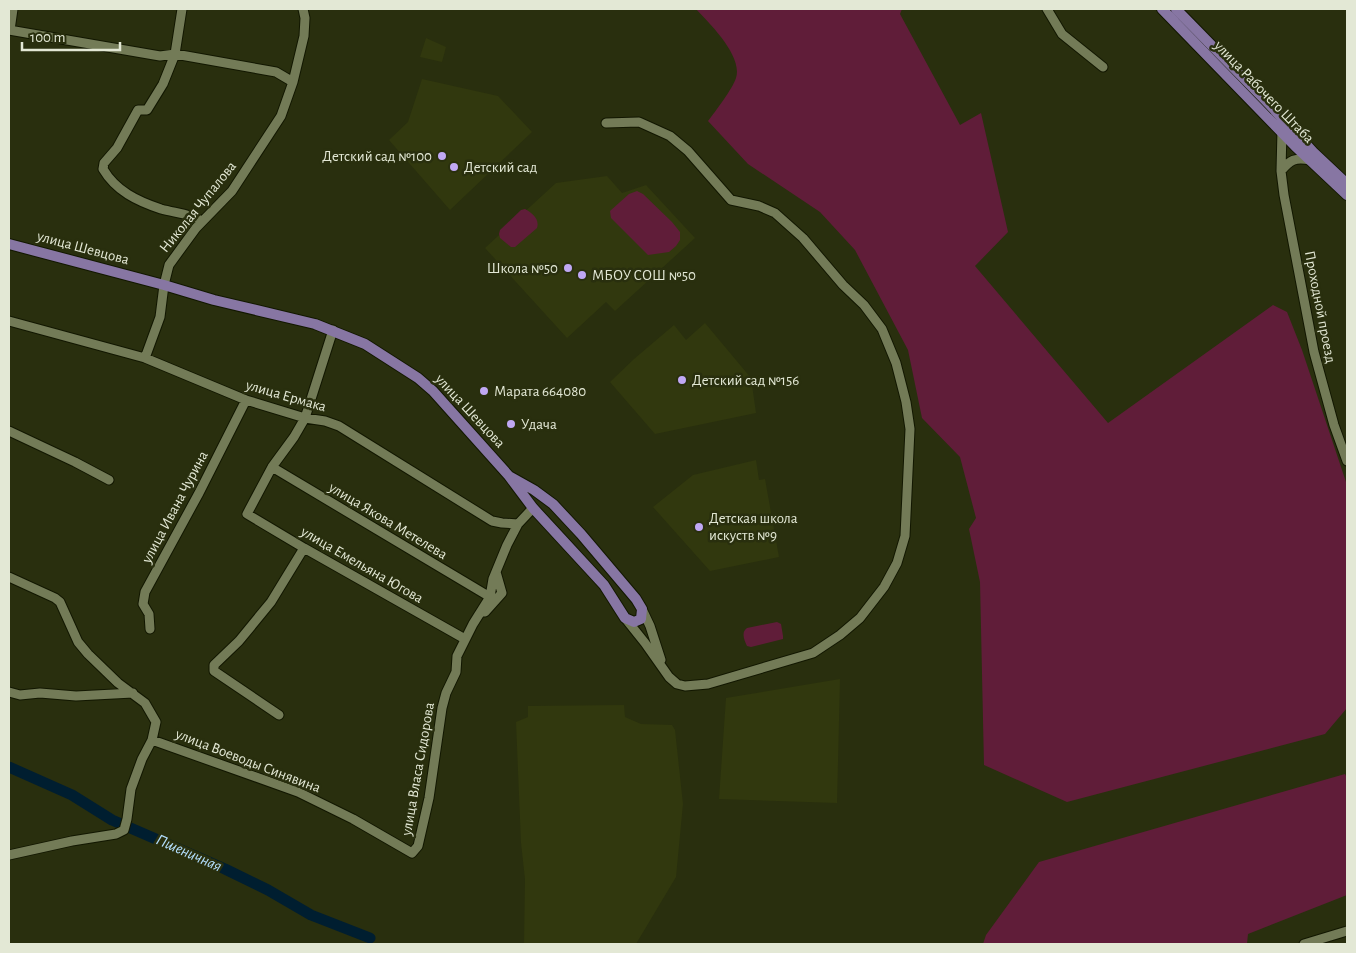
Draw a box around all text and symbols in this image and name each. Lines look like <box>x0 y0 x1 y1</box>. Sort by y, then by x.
scale bar <box>22 20 120 52</box>
text: 100 m <box>30 30 65 45</box>
street label: улица Рабочего Штаба <box>1211 37 1317 146</box>
place label: Детский сад №100 <box>322 149 432 164</box>
marker: Детский сад №100 <box>436 150 448 162</box>
street label: Николая Чупалова <box>157 158 239 255</box>
place label: Детский сад <box>464 160 537 175</box>
marker: Детский сад <box>448 161 460 173</box>
street label: улица Шевцова <box>34 228 131 268</box>
street label: Проходной проезд <box>1302 250 1338 364</box>
place label: Школа №50 <box>487 261 558 276</box>
marker: Школа №50 <box>562 262 574 274</box>
place label: МБОУ СОШ №50 <box>592 268 696 283</box>
marker: МБОУ СОШ №50 <box>576 269 588 281</box>
street label: улица Шевцова <box>432 371 508 451</box>
place label: Детский сад №156 <box>692 373 799 388</box>
marker: Детский сад №156 <box>676 374 688 386</box>
street label: улица Ермака <box>243 377 328 415</box>
place label: Марата 664080 <box>494 384 586 399</box>
marker: Марата 664080 <box>478 385 490 397</box>
place label: Удача <box>521 417 557 432</box>
marker: Удача <box>505 418 517 430</box>
street label: улица Ивана Чурина <box>139 448 211 566</box>
street label: улица Якова Метелева <box>325 479 450 562</box>
place label: Детская школа искуств №9 <box>709 511 798 543</box>
marker: Детская школа искуств №9 <box>693 521 705 533</box>
street label: улица Емельяна Югова <box>297 523 426 606</box>
street label: улица Власа Сидорова <box>399 701 437 838</box>
street label: улица Воеводы Синявина <box>172 726 323 796</box>
water label: Пшеничная <box>154 831 224 875</box>

